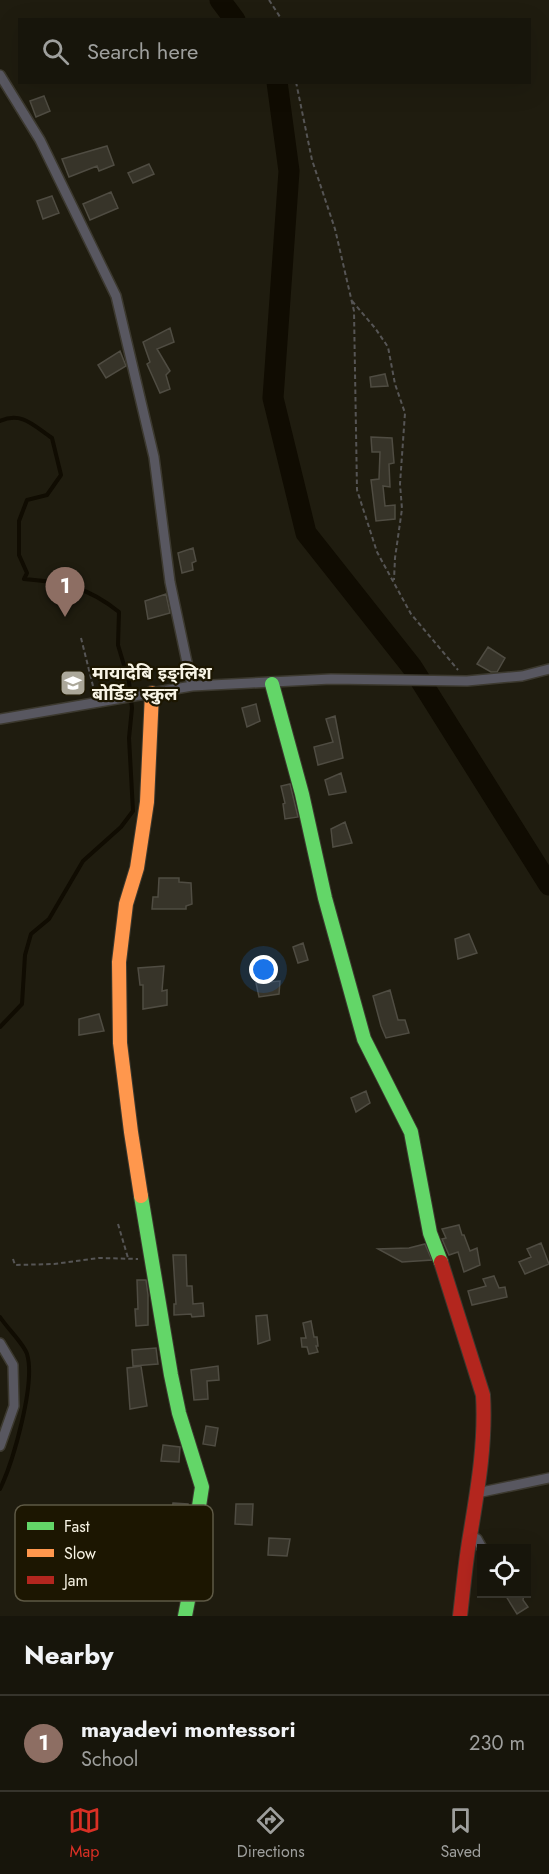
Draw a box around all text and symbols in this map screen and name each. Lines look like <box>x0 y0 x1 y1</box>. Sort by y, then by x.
search box <box>18 18 531 84</box>
icon: search <box>39 35 72 68</box>
text: Search here <box>87 35 198 67</box>
pin: 1 <box>46 568 84 617</box>
place label: मायादेबि इङ्लिश बोर्डिङ स्कुल <box>92 660 212 707</box>
school or university icon: मायादेबि इङ्लिश बोर्डिङ स्कुल <box>58 668 88 698</box>
your location <box>249 955 278 984</box>
legend <box>15 1505 213 1601</box>
text: Fast <box>64 1515 90 1538</box>
text: Slow <box>64 1542 96 1565</box>
map controls <box>477 1544 531 1598</box>
button: locate <box>477 1544 531 1598</box>
text: Jam <box>62 1569 88 1592</box>
text: Nearby <box>24 1636 113 1674</box>
text: mayadevi montessori <box>81 1713 296 1745</box>
text: 1 <box>38 1729 49 1758</box>
text: 230 m <box>469 1729 525 1758</box>
text: School <box>81 1745 138 1774</box>
tab: Map <box>68 1804 101 1863</box>
tab: Directions <box>237 1804 305 1863</box>
tab: Saved <box>440 1804 481 1863</box>

